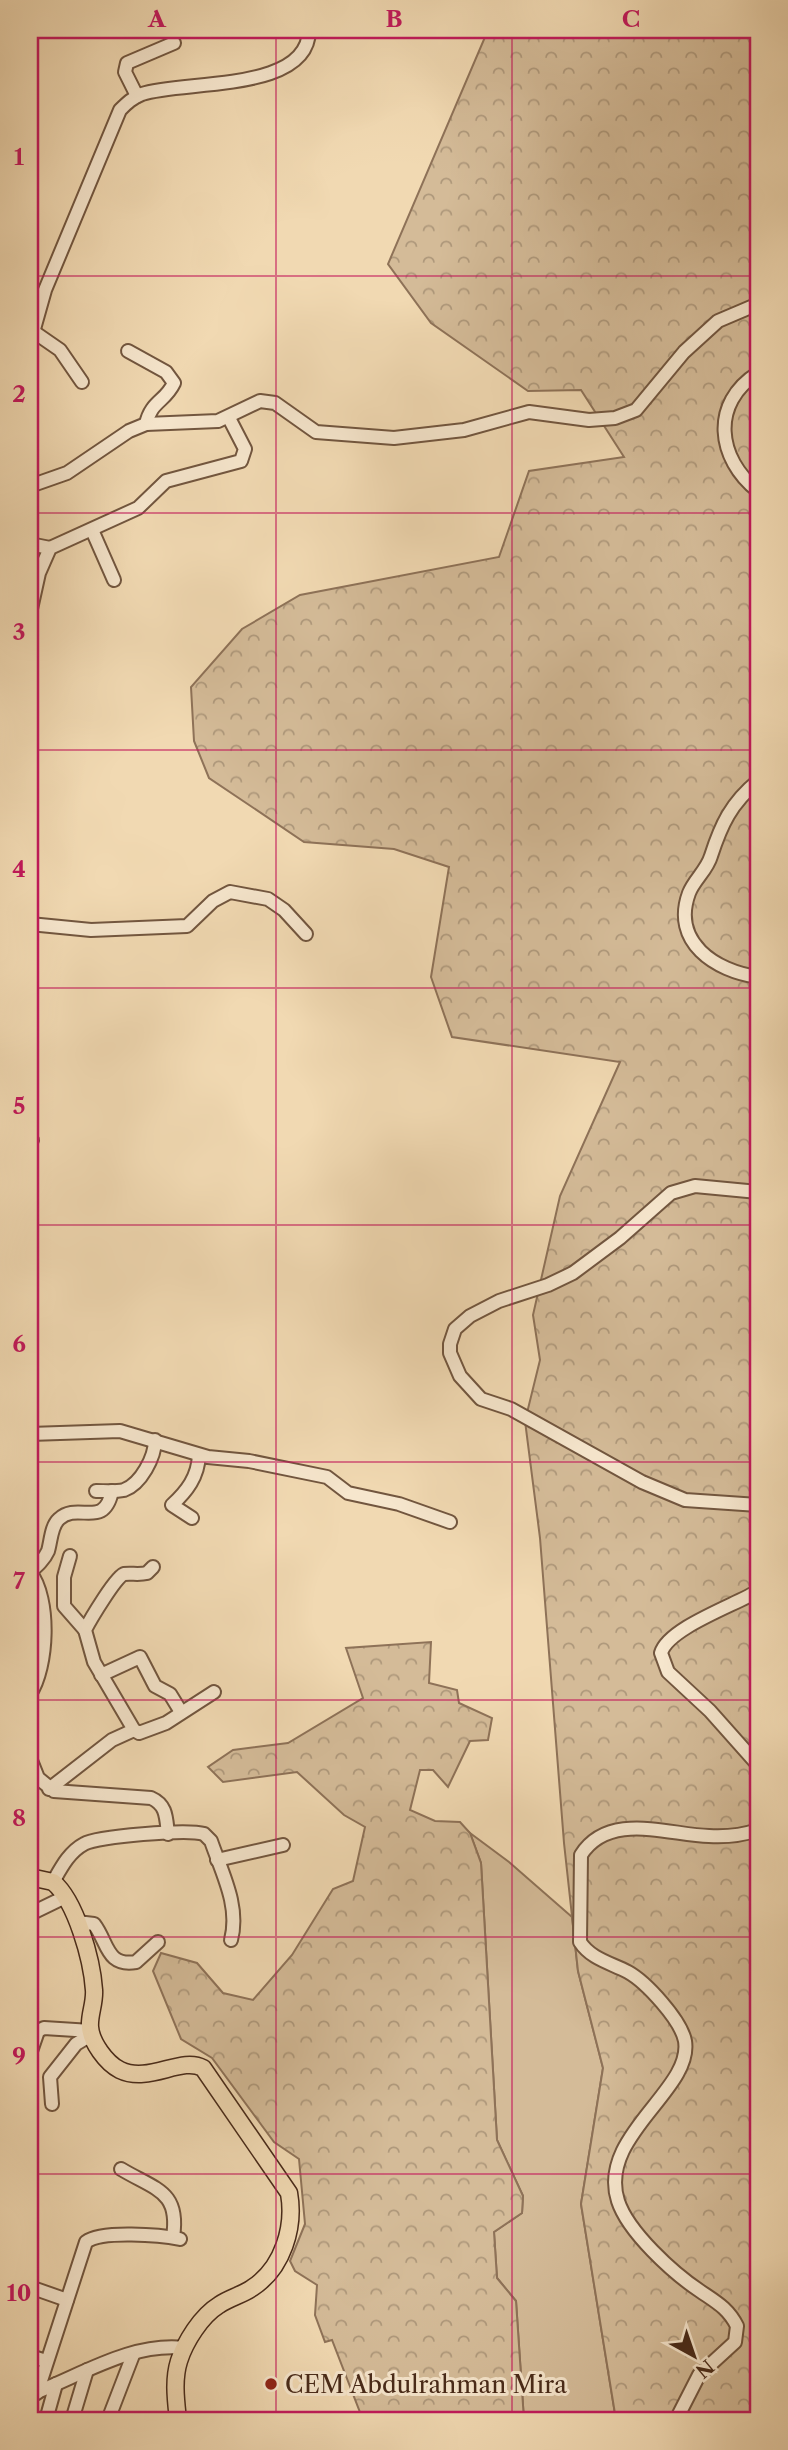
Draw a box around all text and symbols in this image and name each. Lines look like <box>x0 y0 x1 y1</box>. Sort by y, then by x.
text: A <box>147 5 167 33</box>
text: B <box>385 5 403 33</box>
text: C <box>622 5 640 33</box>
text: 1 <box>14 143 25 171</box>
text: 2 <box>12 380 26 408</box>
text: 3 <box>13 618 26 646</box>
text: 4 <box>12 855 26 883</box>
text: 5 <box>13 1092 25 1120</box>
text: 6 <box>12 1330 26 1358</box>
text: 7 <box>13 1567 25 1595</box>
text: 8 <box>12 1804 26 1832</box>
text: 9 <box>12 2042 26 2070</box>
text: 10 <box>7 2279 31 2307</box>
north arrow <box>658 2320 728 2390</box>
text: N <box>691 2355 718 2383</box>
place label: CEM Abdulrahman Mira <box>285 2370 567 2399</box>
marker: CEM Abdulrahman Mira <box>263 2376 279 2392</box>

